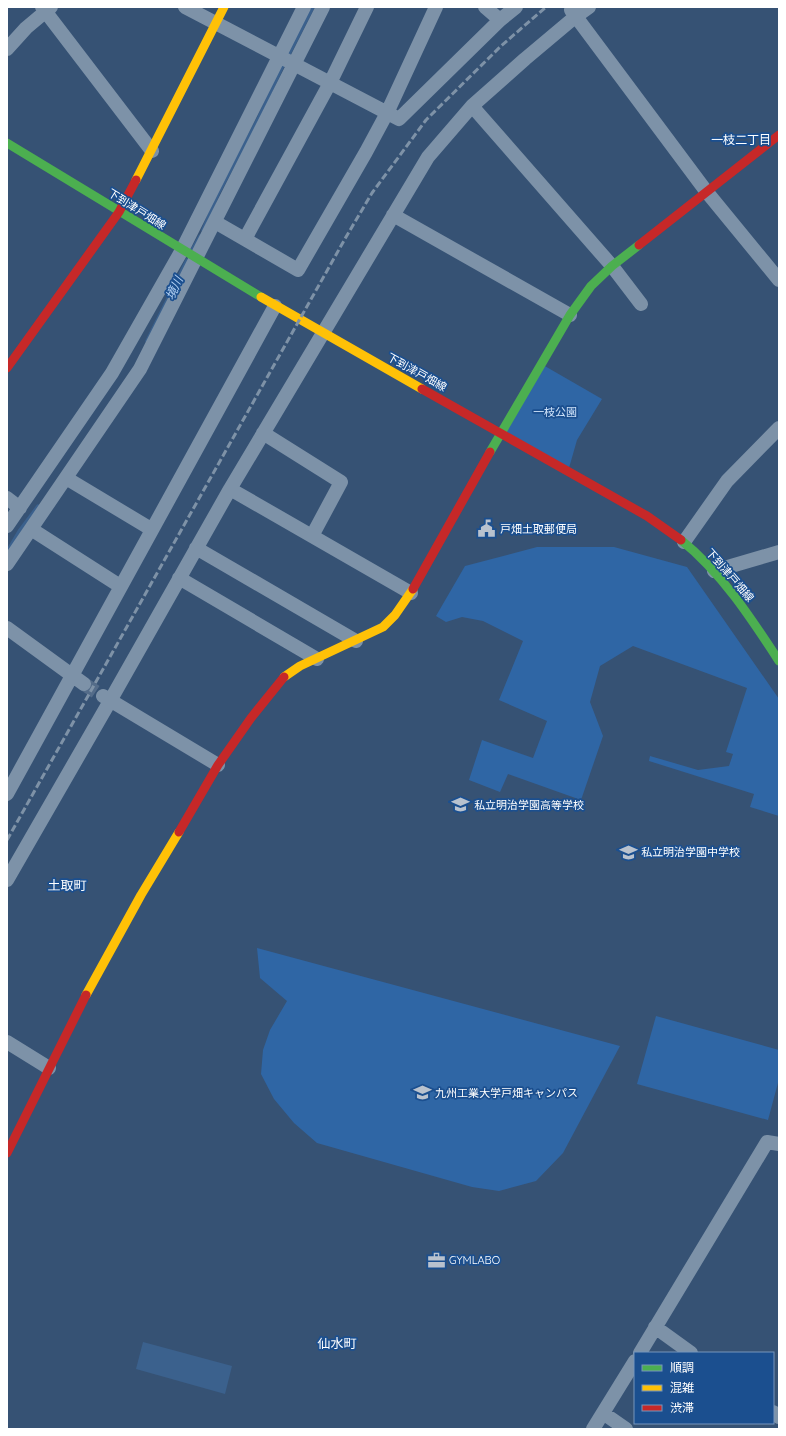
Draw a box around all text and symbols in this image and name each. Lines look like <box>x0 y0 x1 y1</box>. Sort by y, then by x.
district label: 一枝二丁目 <box>711 132 771 147</box>
street label: 下到津戸畑線 <box>105 186 169 232</box>
water label: 境川 <box>162 272 187 302</box>
street label: 下到津戸畑線 <box>385 350 449 394</box>
park label: 一枝公園 <box>533 405 577 419</box>
public building icon: 戸畑土取郵便局 <box>477 519 497 539</box>
place label: 戸畑土取郵便局 <box>500 522 577 536</box>
street label: 下到津戸畑線 <box>703 546 757 604</box>
school or university icon: 私立明治学園高等学校 <box>451 795 471 815</box>
place label: 私立明治学園高等学校 <box>474 798 584 812</box>
school or university icon: 私立明治学園中学校 <box>618 842 638 862</box>
place label: 私立明治学園中学校 <box>641 845 740 859</box>
district label: 土取町 <box>47 877 87 893</box>
school or university icon: 九州工業大学戸畑キャンパス <box>412 1083 432 1103</box>
place label: 九州工業大学戸畑キャンパス <box>435 1086 578 1100</box>
office icon: GYMLABO <box>426 1250 446 1270</box>
place label: GYMLABO <box>449 1253 500 1267</box>
district label: 仙水町 <box>317 1335 357 1351</box>
legend <box>634 1352 774 1424</box>
text: 順調 <box>670 1360 694 1375</box>
text: 混雑 <box>670 1380 694 1395</box>
text: 渋滞 <box>670 1400 694 1415</box>

